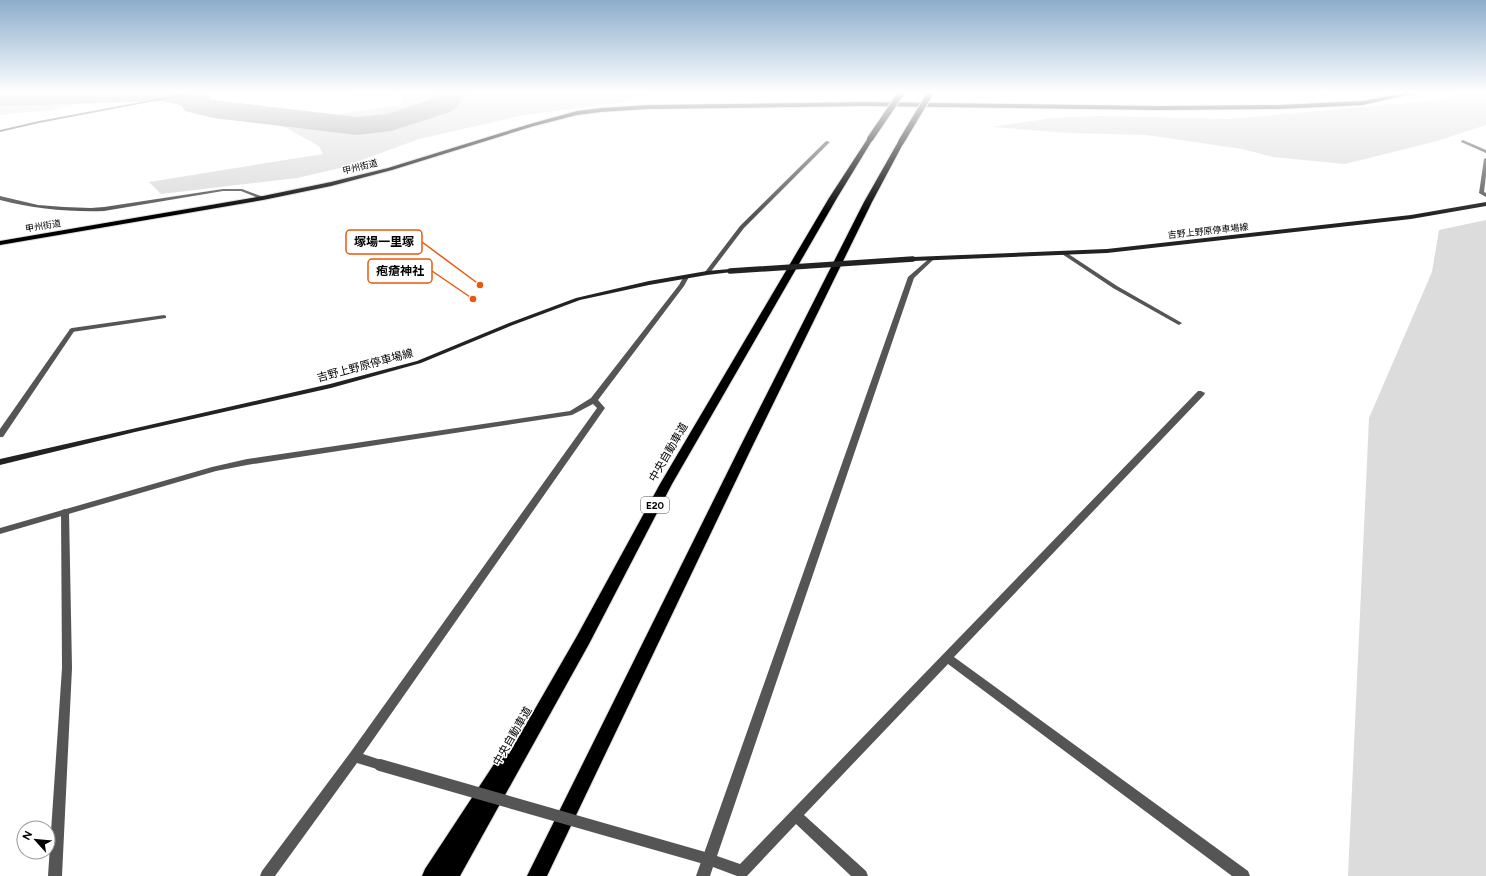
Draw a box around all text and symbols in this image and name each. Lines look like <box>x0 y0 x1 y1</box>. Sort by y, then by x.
street label: 甲州街道 <box>341 157 379 176</box>
street label: 甲州街道 <box>24 217 62 234</box>
street label: 吉野上野原停車場線 <box>1167 221 1250 240</box>
callout: 塚場一里塚 <box>346 230 422 254</box>
text: 塚場一里塚 <box>354 235 414 249</box>
callout: 疱瘡神社 <box>368 259 432 283</box>
text: 疱瘡神社 <box>376 264 424 278</box>
street label: 吉野上野原停車場線 <box>316 346 415 385</box>
street label: 中央自動車道 <box>646 420 691 484</box>
road number: E20 <box>641 497 669 513</box>
street label: 中央自動車道 <box>490 704 535 768</box>
north arrow <box>16 820 56 860</box>
text: N <box>20 829 35 842</box>

